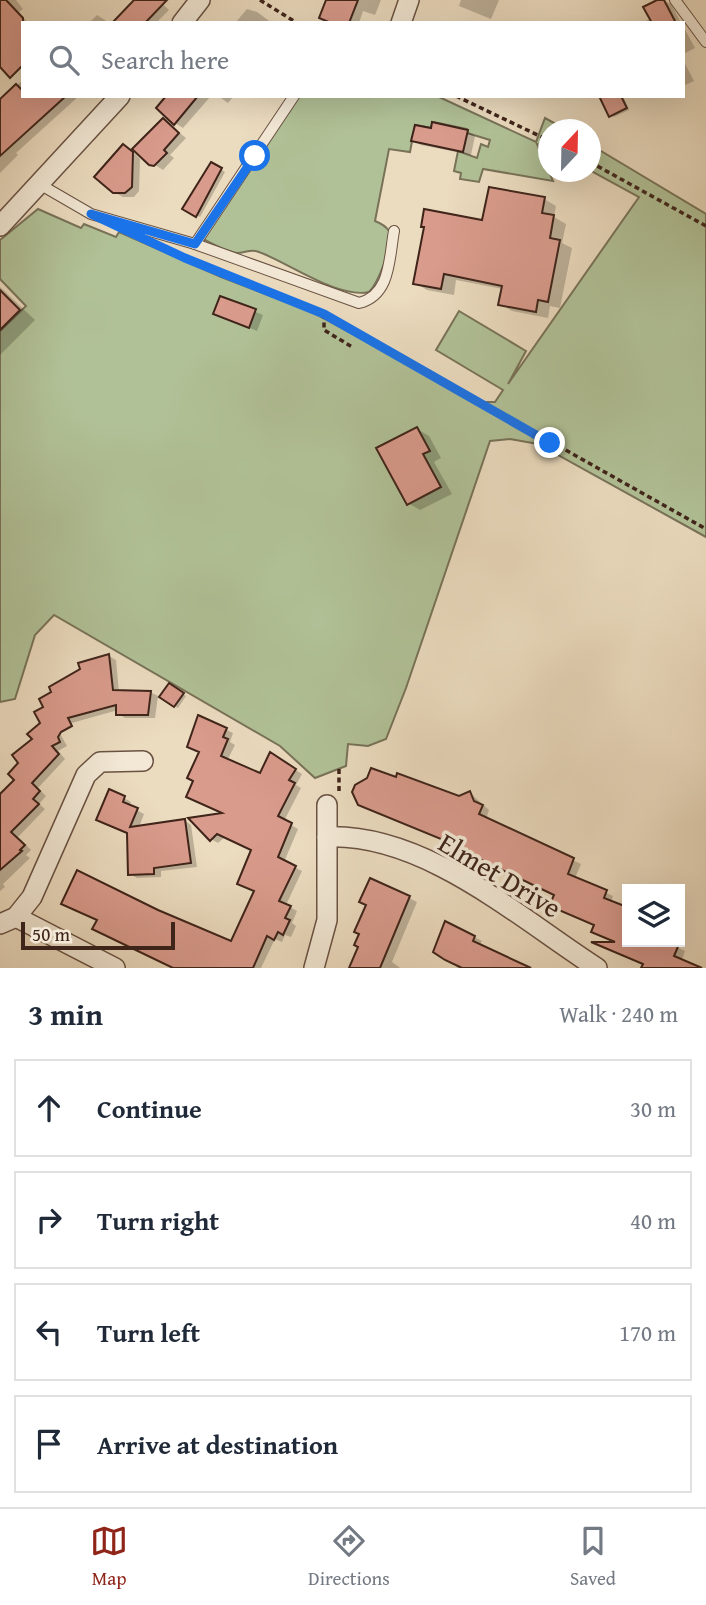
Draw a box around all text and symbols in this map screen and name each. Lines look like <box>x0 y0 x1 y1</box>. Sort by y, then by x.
search box <box>21 21 685 98</box>
text: Search here <box>101 40 229 79</box>
icon: search <box>45 41 83 79</box>
north arrow <box>538 119 601 182</box>
route start <box>239 140 270 171</box>
route end <box>534 427 565 458</box>
street label: Elmet Drive <box>431 822 569 927</box>
map controls <box>622 884 685 947</box>
button: layers <box>622 884 685 947</box>
scale bar <box>21 919 175 951</box>
text: 50 m <box>32 920 70 948</box>
text: 3 min <box>28 992 103 1036</box>
text: Walk · 240 m <box>559 997 678 1030</box>
icon: ahead <box>30 1089 68 1127</box>
text: Continue <box>97 1089 202 1128</box>
text: 30 m <box>630 1092 676 1125</box>
icon: right <box>30 1201 68 1239</box>
text: Turn right <box>97 1201 219 1240</box>
text: 40 m <box>630 1204 676 1237</box>
icon: left <box>30 1313 68 1351</box>
text: Turn left <box>97 1313 200 1352</box>
text: 170 m <box>619 1316 676 1349</box>
icon: arrive <box>30 1425 68 1463</box>
text: Arrive at destination <box>97 1425 338 1464</box>
tab: Map <box>90 1522 128 1592</box>
tab: Directions <box>308 1522 390 1592</box>
tab: Saved <box>570 1522 616 1592</box>

